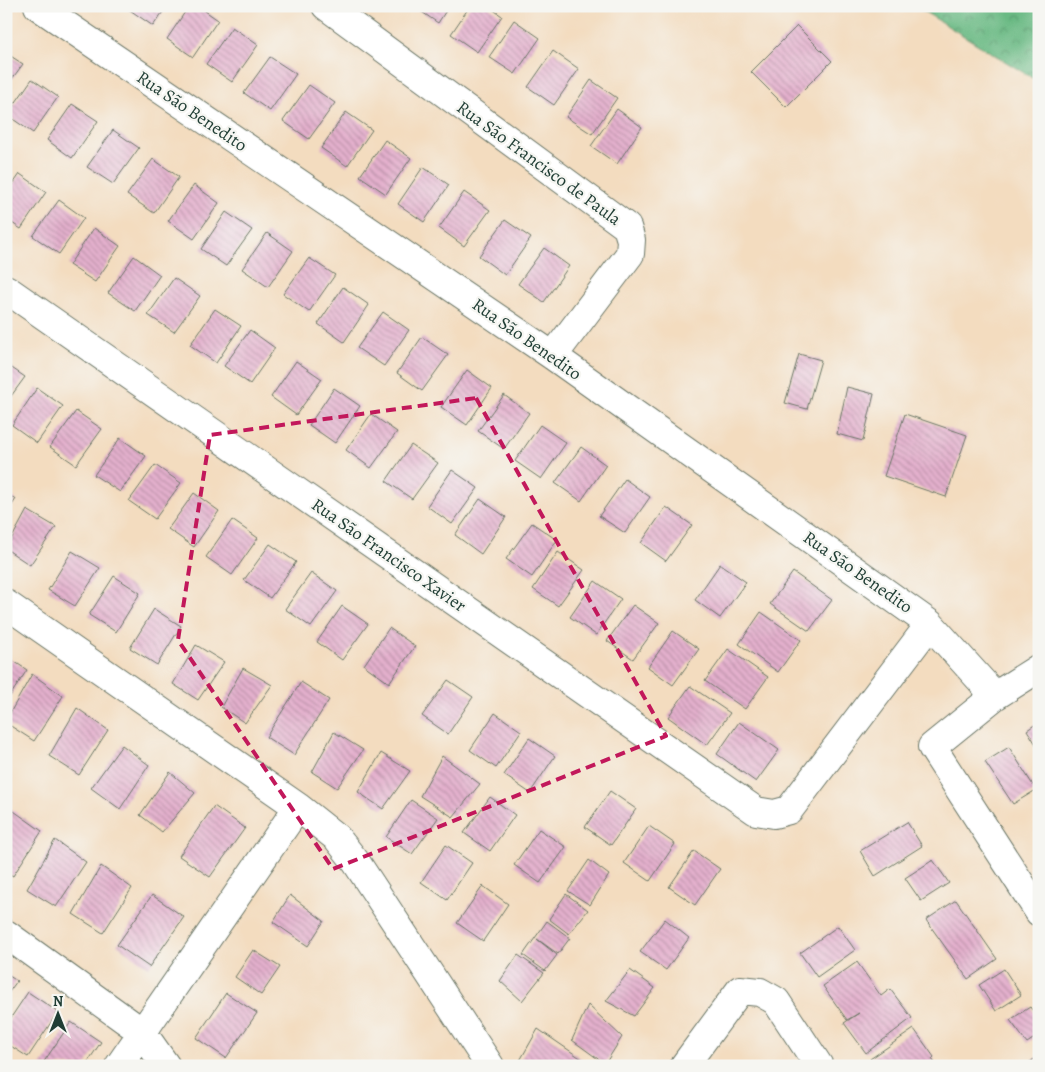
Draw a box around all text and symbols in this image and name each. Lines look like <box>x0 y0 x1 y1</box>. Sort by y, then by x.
street label: Rua São Benedito <box>132 65 252 157</box>
street label: Rua São Francisco de Paula <box>452 95 626 231</box>
street label: Rua São Benedito <box>468 292 587 386</box>
street label: Rua São Francisco Xavier <box>307 493 471 618</box>
street label: Rua São Benedito <box>799 525 918 619</box>
north arrow <box>32 990 82 1040</box>
text: N <box>53 992 63 1011</box>

